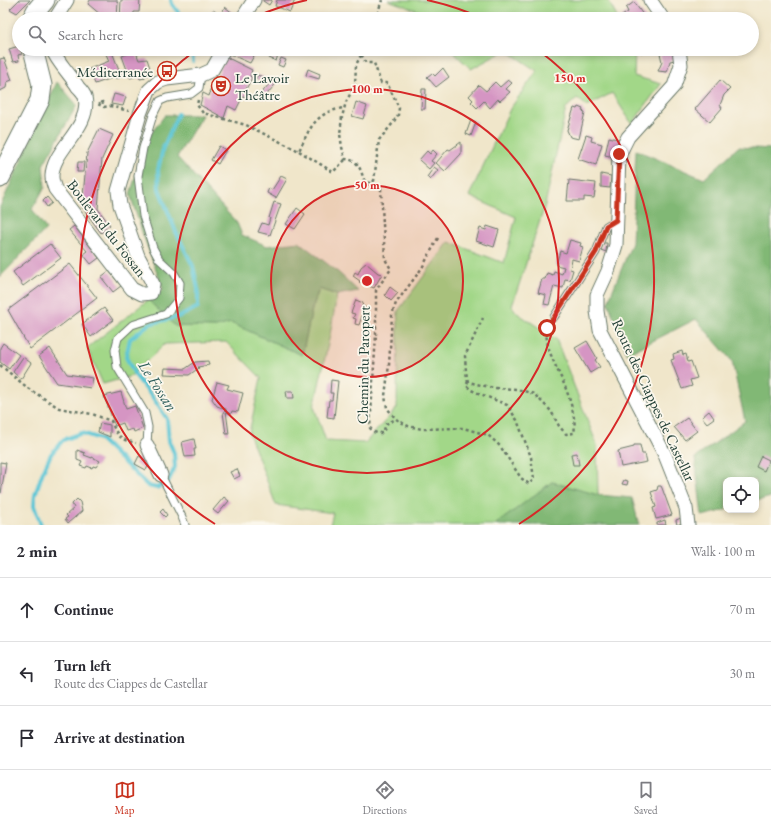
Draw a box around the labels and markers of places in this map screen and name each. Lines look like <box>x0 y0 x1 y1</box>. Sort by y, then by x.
bus stop icon: Méditerranée <box>156 60 178 82</box>
place label: Méditerranée <box>77 62 153 81</box>
place label: Le Lavoir Théâtre <box>235 68 289 104</box>
theatre icon: Le Lavoir Théâtre <box>210 75 232 97</box>
centre of rings <box>360 274 374 288</box>

